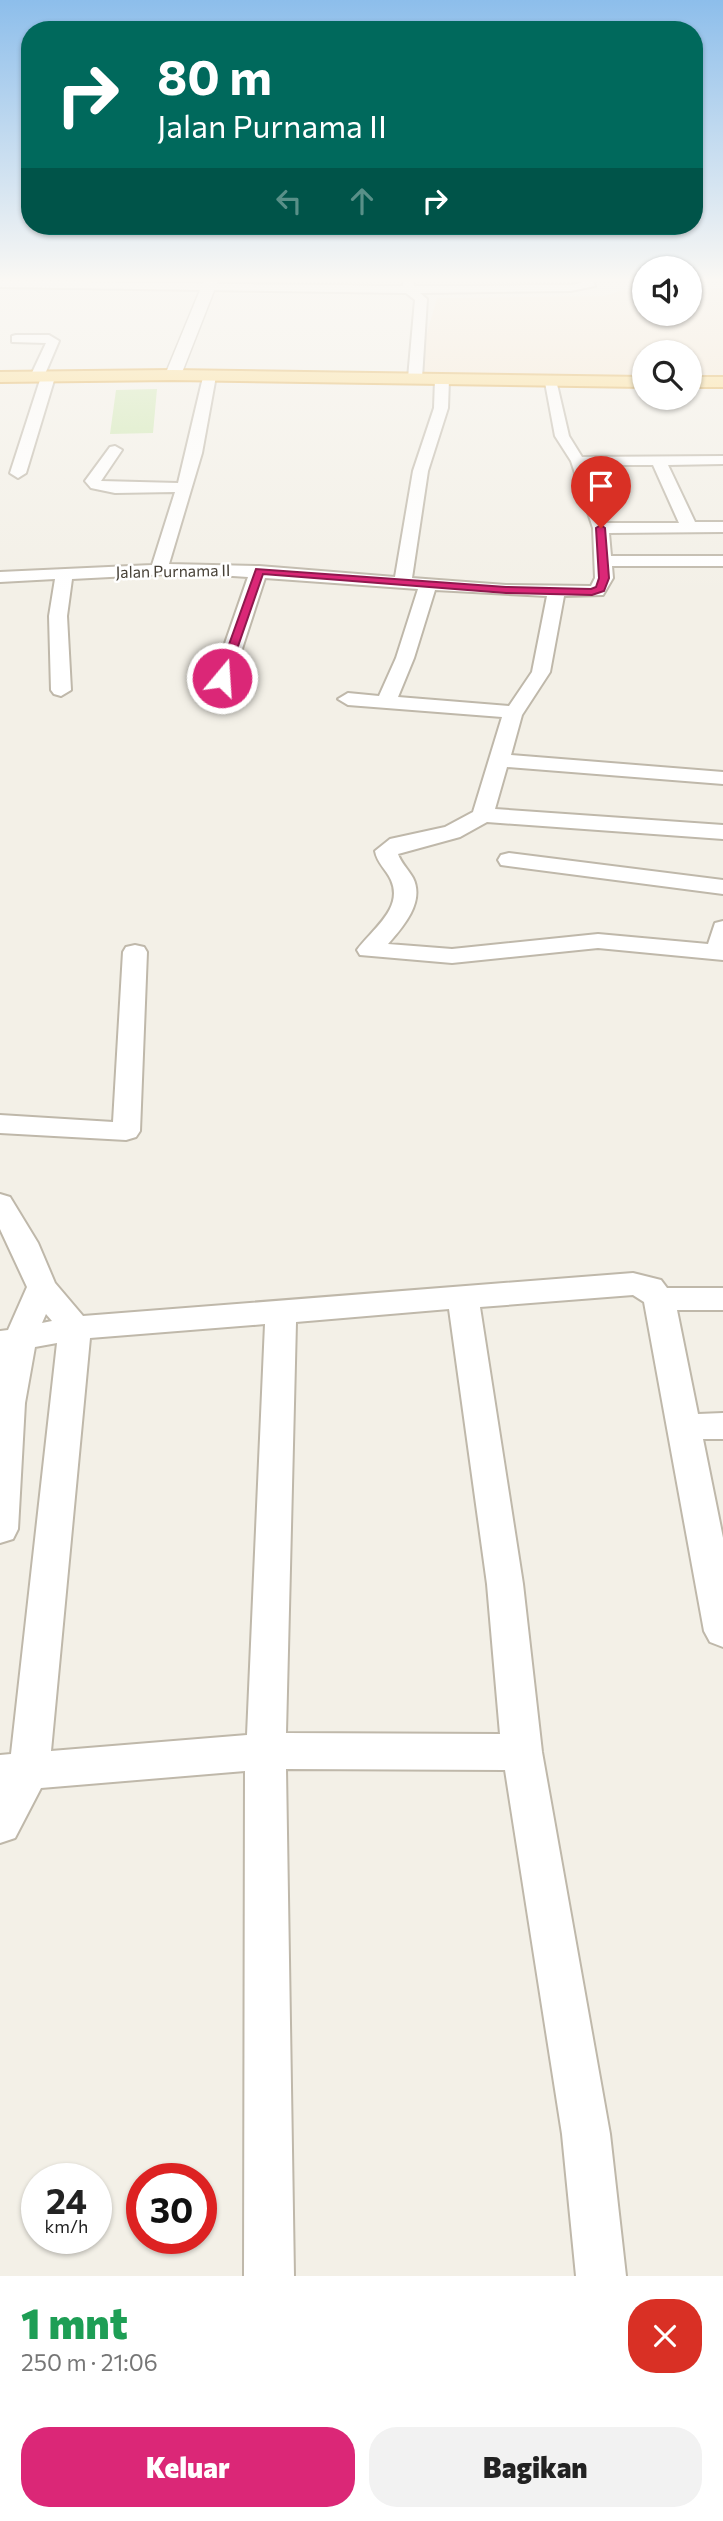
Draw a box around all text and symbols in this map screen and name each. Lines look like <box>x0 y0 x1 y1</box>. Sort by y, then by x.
text: 80 m <box>157 45 272 105</box>
icon: right <box>42 49 133 140</box>
text: Jalan Purnama II <box>157 105 387 145</box>
icon: left <box>270 182 308 220</box>
icon: ahead <box>343 182 381 220</box>
icon: right <box>416 182 454 220</box>
map controls <box>632 256 702 410</box>
button: sound <box>632 256 702 326</box>
button: search <box>632 340 702 410</box>
pin <box>571 456 631 528</box>
icon: arrive <box>582 467 620 505</box>
street label: Jalan Purnama II <box>115 560 231 581</box>
position arrow <box>185 641 259 715</box>
speed limit sign: 30 <box>126 2163 217 2254</box>
text: 24 <box>46 2178 87 2221</box>
text: km/h <box>45 2215 88 2237</box>
text: 1 mnt <box>21 2296 128 2348</box>
button: close <box>628 2299 702 2373</box>
text: 250 m · 21:06 <box>21 2348 158 2376</box>
button: Keluar <box>21 2427 355 2507</box>
button: Bagikan <box>369 2427 702 2507</box>

